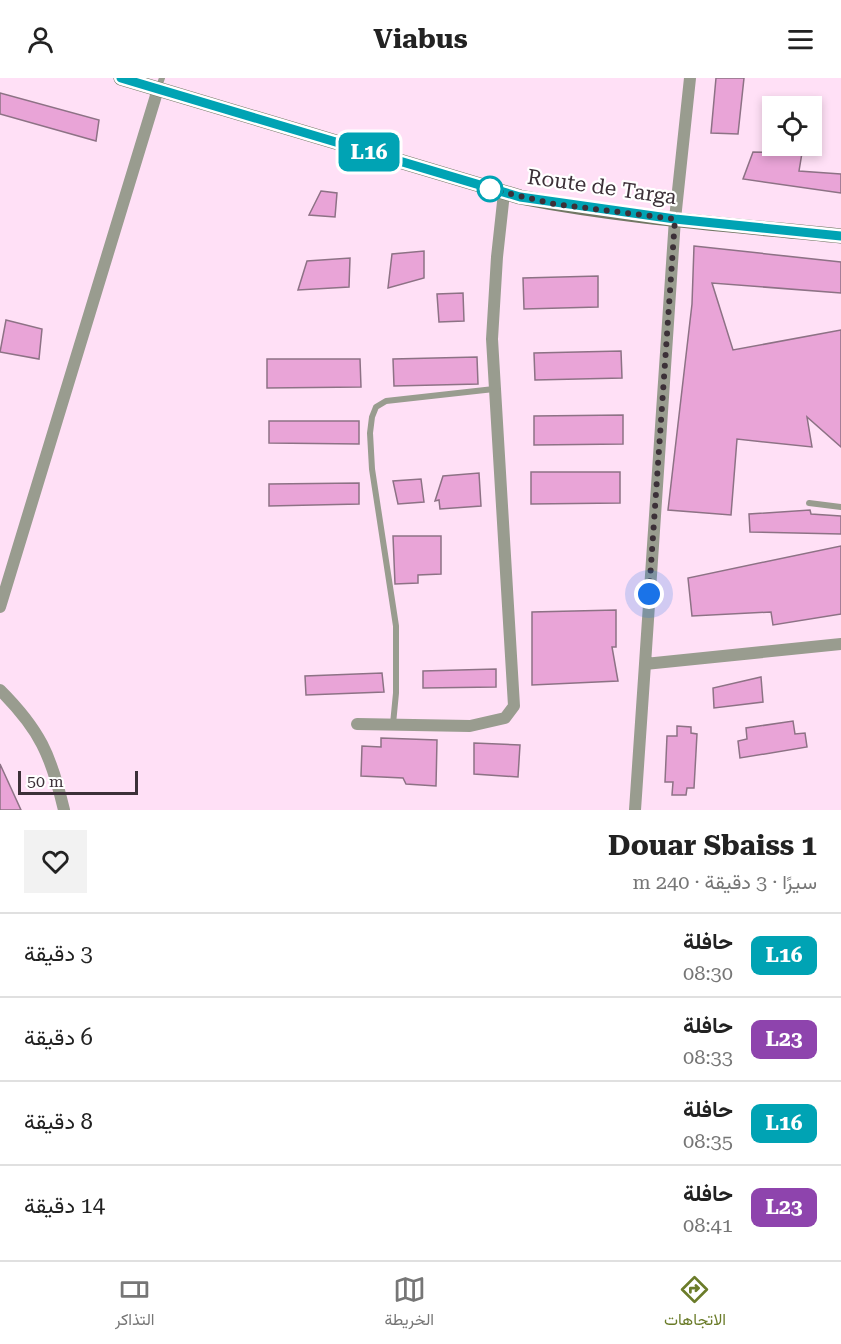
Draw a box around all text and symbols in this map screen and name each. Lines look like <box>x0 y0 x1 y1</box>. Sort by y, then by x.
icon: person <box>24 23 57 56</box>
text: Viabus <box>373 23 468 55</box>
icon: menu <box>784 23 817 56</box>
map controls <box>762 96 822 156</box>
button: locate <box>762 96 822 156</box>
line badge: L16 <box>334 132 404 172</box>
text: L16 <box>351 140 387 164</box>
street label: Route de Targa <box>526 165 679 209</box>
unlabelled marker <box>477 176 503 202</box>
your location <box>634 579 664 609</box>
scale bar <box>18 768 138 796</box>
text: 50 m <box>27 772 64 791</box>
text: Douar Sbaiss 1 <box>608 829 817 862</box>
button: heart <box>24 830 87 893</box>
text: سيرًا · 3 دقيقة · 240 m <box>632 870 817 894</box>
text: حافلة <box>683 929 733 954</box>
text: 3 دقيقة <box>24 941 93 966</box>
text: L16 <box>766 943 802 967</box>
text: 08:30 <box>683 961 733 985</box>
text: حافلة <box>683 1013 733 1038</box>
text: 6 دقيقة <box>24 1025 93 1050</box>
text: L23 <box>766 1027 802 1051</box>
text: 08:33 <box>683 1045 733 1069</box>
text: حافلة <box>683 1097 733 1122</box>
text: 8 دقيقة <box>24 1109 93 1134</box>
text: L16 <box>766 1111 802 1135</box>
text: 08:35 <box>683 1129 733 1153</box>
text: حافلة <box>683 1181 733 1206</box>
text: 14 دقيقة <box>24 1193 105 1218</box>
text: L23 <box>766 1195 802 1219</box>
text: 08:41 <box>683 1213 733 1237</box>
tab: التذاكر <box>115 1273 155 1334</box>
tab: الخريطة <box>385 1273 434 1334</box>
tab: الاتجاهات <box>664 1273 726 1334</box>

